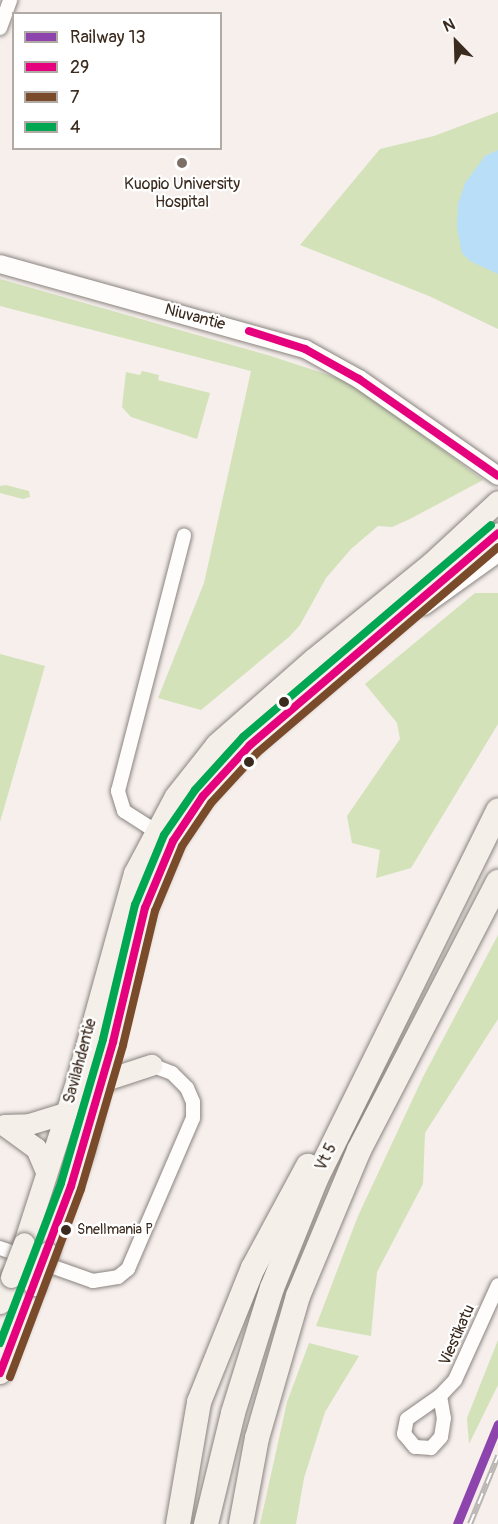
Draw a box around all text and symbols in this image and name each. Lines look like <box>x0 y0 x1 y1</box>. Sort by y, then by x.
legend <box>12 12 222 150</box>
north arrow <box>426 12 486 72</box>
text: N <box>440 14 458 37</box>
text: Railway 13 <box>70 26 145 49</box>
text: 29 <box>70 56 89 79</box>
text: 7 <box>70 86 80 109</box>
text: 4 <box>70 116 80 139</box>
marker: Kuopio University Hospital <box>173 154 191 172</box>
place label: Kuopio University Hospital <box>124 174 240 212</box>
street label: Niuvantie <box>163 300 227 334</box>
unlabelled marker <box>278 696 290 708</box>
unlabelled marker <box>243 756 255 768</box>
street label: Savilahdentie <box>59 1016 101 1106</box>
street label: Vt 5 <box>311 1140 341 1174</box>
place label: Snellmania P <box>77 1222 153 1238</box>
marker: Snellmania P <box>60 1224 72 1236</box>
street label: Viestikatu <box>435 1301 479 1369</box>

